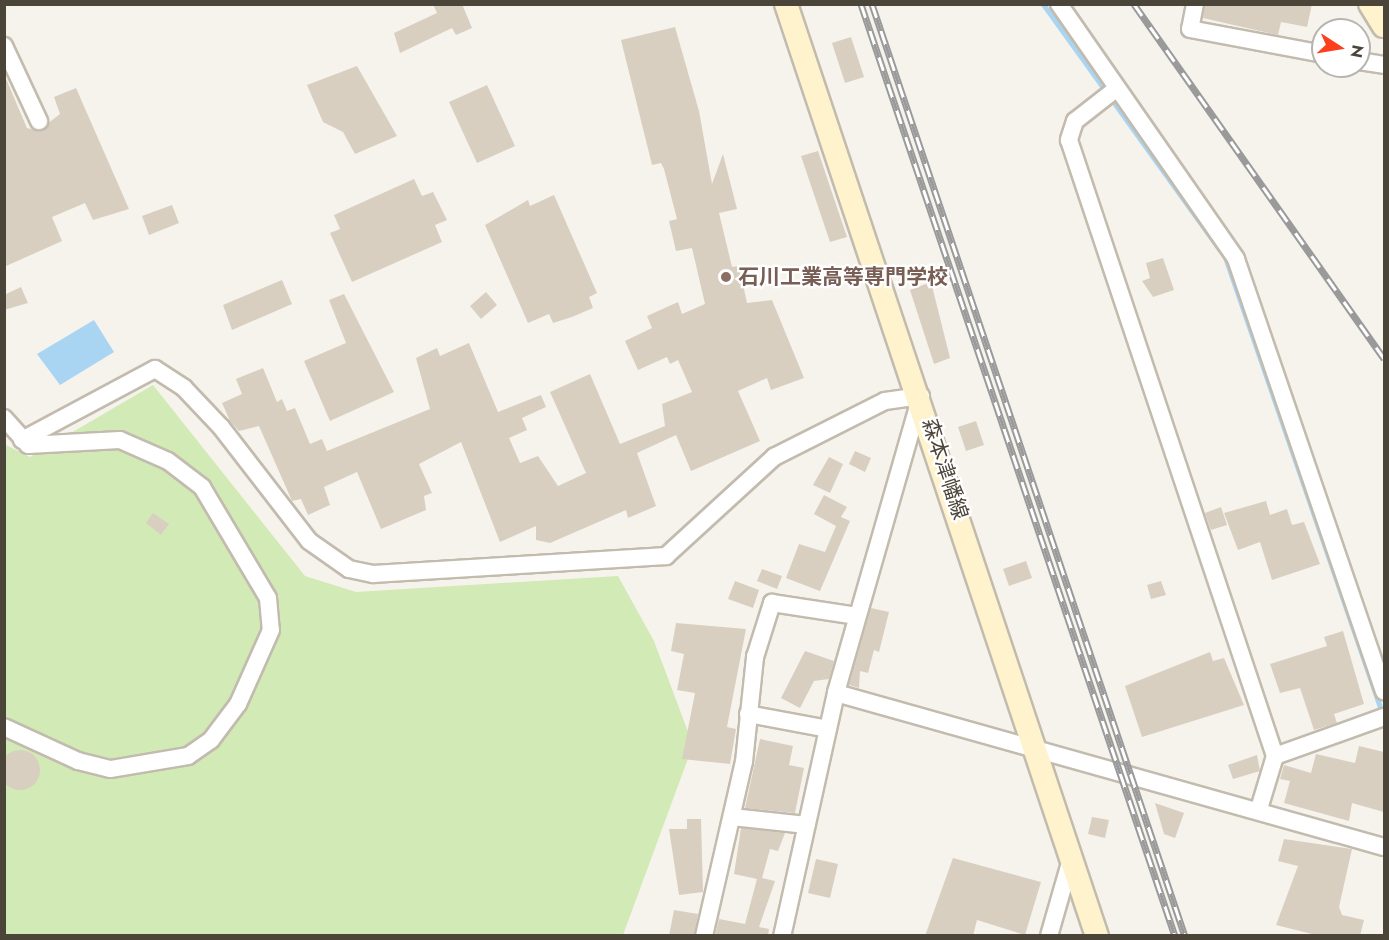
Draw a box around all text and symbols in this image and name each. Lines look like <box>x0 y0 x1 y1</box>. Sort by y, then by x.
north arrow <box>1311 18 1371 78</box>
text: N <box>1345 43 1370 60</box>
place label: 石川工業高等専門学校 <box>738 264 948 290</box>
marker: 石川工業高等専門学校 <box>719 270 733 284</box>
street label: 森本津幡線 <box>917 415 973 523</box>

